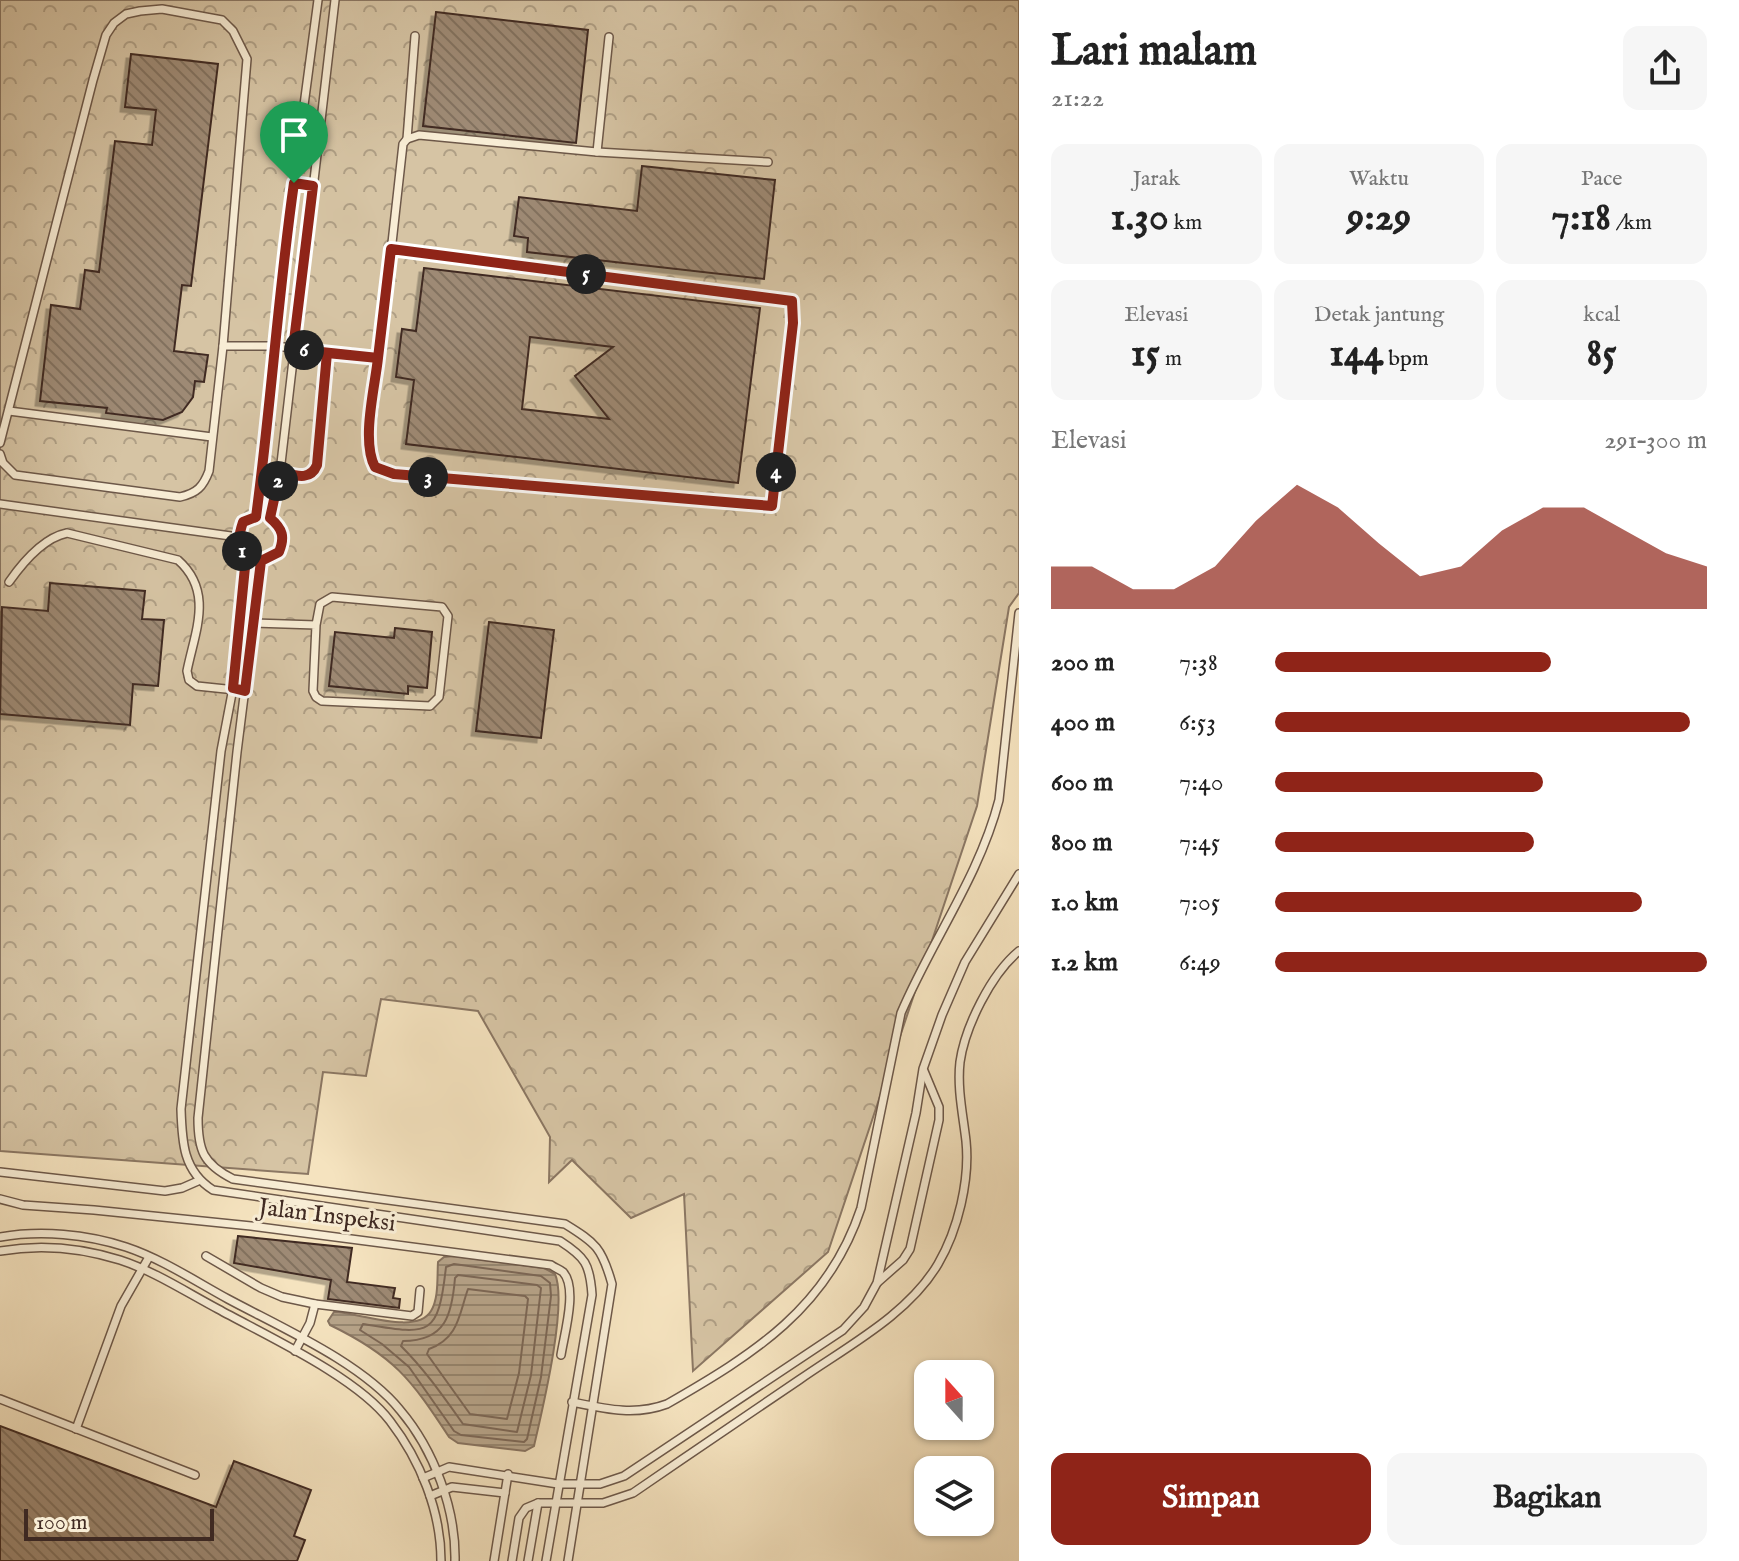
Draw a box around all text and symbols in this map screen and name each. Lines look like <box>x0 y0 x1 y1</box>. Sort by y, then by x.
text: Lari malam <box>1051 24 1257 80</box>
button: share <box>1623 26 1707 110</box>
text: 21:22 <box>1051 82 1104 115</box>
pin <box>260 101 328 183</box>
icon: arrive <box>272 113 316 157</box>
text: Jarak <box>1133 165 1180 193</box>
text: Waktu <box>1349 165 1409 193</box>
text: Pace <box>1581 165 1622 193</box>
text: 1.30 <box>1111 193 1169 244</box>
text: 9:29 <box>1347 193 1411 244</box>
text: 7:18 <box>1551 193 1611 244</box>
text: km <box>1169 209 1202 237</box>
text: /km <box>1611 209 1652 237</box>
pin: 5 <box>566 254 606 294</box>
text: 5 <box>582 260 590 288</box>
text: Elevasi <box>1124 301 1188 329</box>
text: Detak jantung <box>1314 301 1444 329</box>
text: kcal <box>1583 301 1620 329</box>
text: 15 <box>1131 329 1160 380</box>
text: 144 <box>1329 329 1383 380</box>
text: 85 <box>1587 329 1617 380</box>
pin: 6 <box>284 330 324 370</box>
text: 6 <box>299 336 309 364</box>
text: m <box>1160 345 1182 373</box>
text: bpm <box>1383 345 1429 373</box>
text: Elevasi <box>1051 424 1127 457</box>
text: 291–300 m <box>1604 424 1707 457</box>
pin: 4 <box>756 452 796 492</box>
pin: 3 <box>408 457 448 497</box>
text: 4 <box>771 458 781 486</box>
pin: 2 <box>258 461 298 501</box>
text: 3 <box>424 463 432 491</box>
text: 2 <box>273 467 283 495</box>
pin: 1 <box>222 531 262 571</box>
text: 1 <box>238 537 246 565</box>
text: 200 m <box>1051 646 1115 679</box>
text: 7:38 <box>1179 646 1218 679</box>
text: 400 m <box>1051 706 1115 739</box>
text: 6:53 <box>1179 706 1216 739</box>
text: 600 m <box>1051 766 1113 799</box>
text: 7:40 <box>1179 766 1224 799</box>
text: 800 m <box>1051 826 1113 859</box>
text: 7:45 <box>1179 826 1220 859</box>
text: 1.0 km <box>1051 886 1119 919</box>
text: 7:05 <box>1179 886 1220 919</box>
text: 1.2 km <box>1051 946 1118 979</box>
text: 6:49 <box>1179 946 1221 979</box>
street label: Jalan Inspeksi <box>254 1192 397 1240</box>
north arrow <box>914 1360 994 1440</box>
map controls <box>914 1360 994 1536</box>
button: Simpan <box>1051 1453 1371 1545</box>
button: Bagikan <box>1387 1453 1707 1545</box>
button: layers <box>914 1456 994 1536</box>
scale bar <box>24 1505 214 1541</box>
text: 100 m <box>36 1509 88 1537</box>

